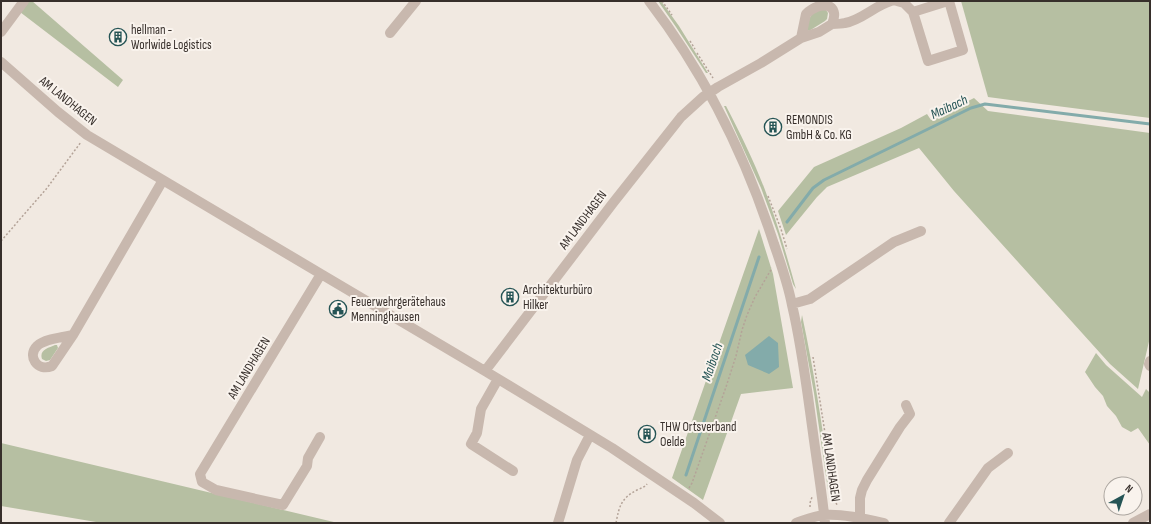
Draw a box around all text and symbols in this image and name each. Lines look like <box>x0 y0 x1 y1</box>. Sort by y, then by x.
place label: hellman - Worlwide Logistics <box>131 22 212 53</box>
building icon: hellman - Worlwide Logistics <box>108 27 128 47</box>
street label: AM LANDHAGEN <box>35 72 100 129</box>
water label: Maibach <box>928 91 970 123</box>
place label: REMONDIS GmbH & Co. KG <box>786 112 852 143</box>
building icon: REMONDIS GmbH & Co. KG <box>763 117 783 137</box>
street label: AM LANDHAGEN <box>555 187 610 253</box>
place label: Architekturbüro Hilker <box>522 282 592 313</box>
building icon: Architekturbüro Hilker <box>500 287 520 307</box>
place label: Feuerwehrgerätehaus Menninghausen <box>351 294 446 325</box>
public building icon: Feuerwehrgerätehaus Menninghausen <box>328 299 348 319</box>
street label: AM LANDHAGEN <box>224 334 274 403</box>
water label: Maibach <box>698 341 726 383</box>
place label: THW Ortsverband Oelde <box>660 419 736 450</box>
building icon: THW Ortsverband Oelde <box>637 424 657 444</box>
street label: AM LANDHAGEN <box>818 431 844 503</box>
north arrow <box>1103 476 1143 516</box>
text: N <box>1123 482 1136 496</box>

